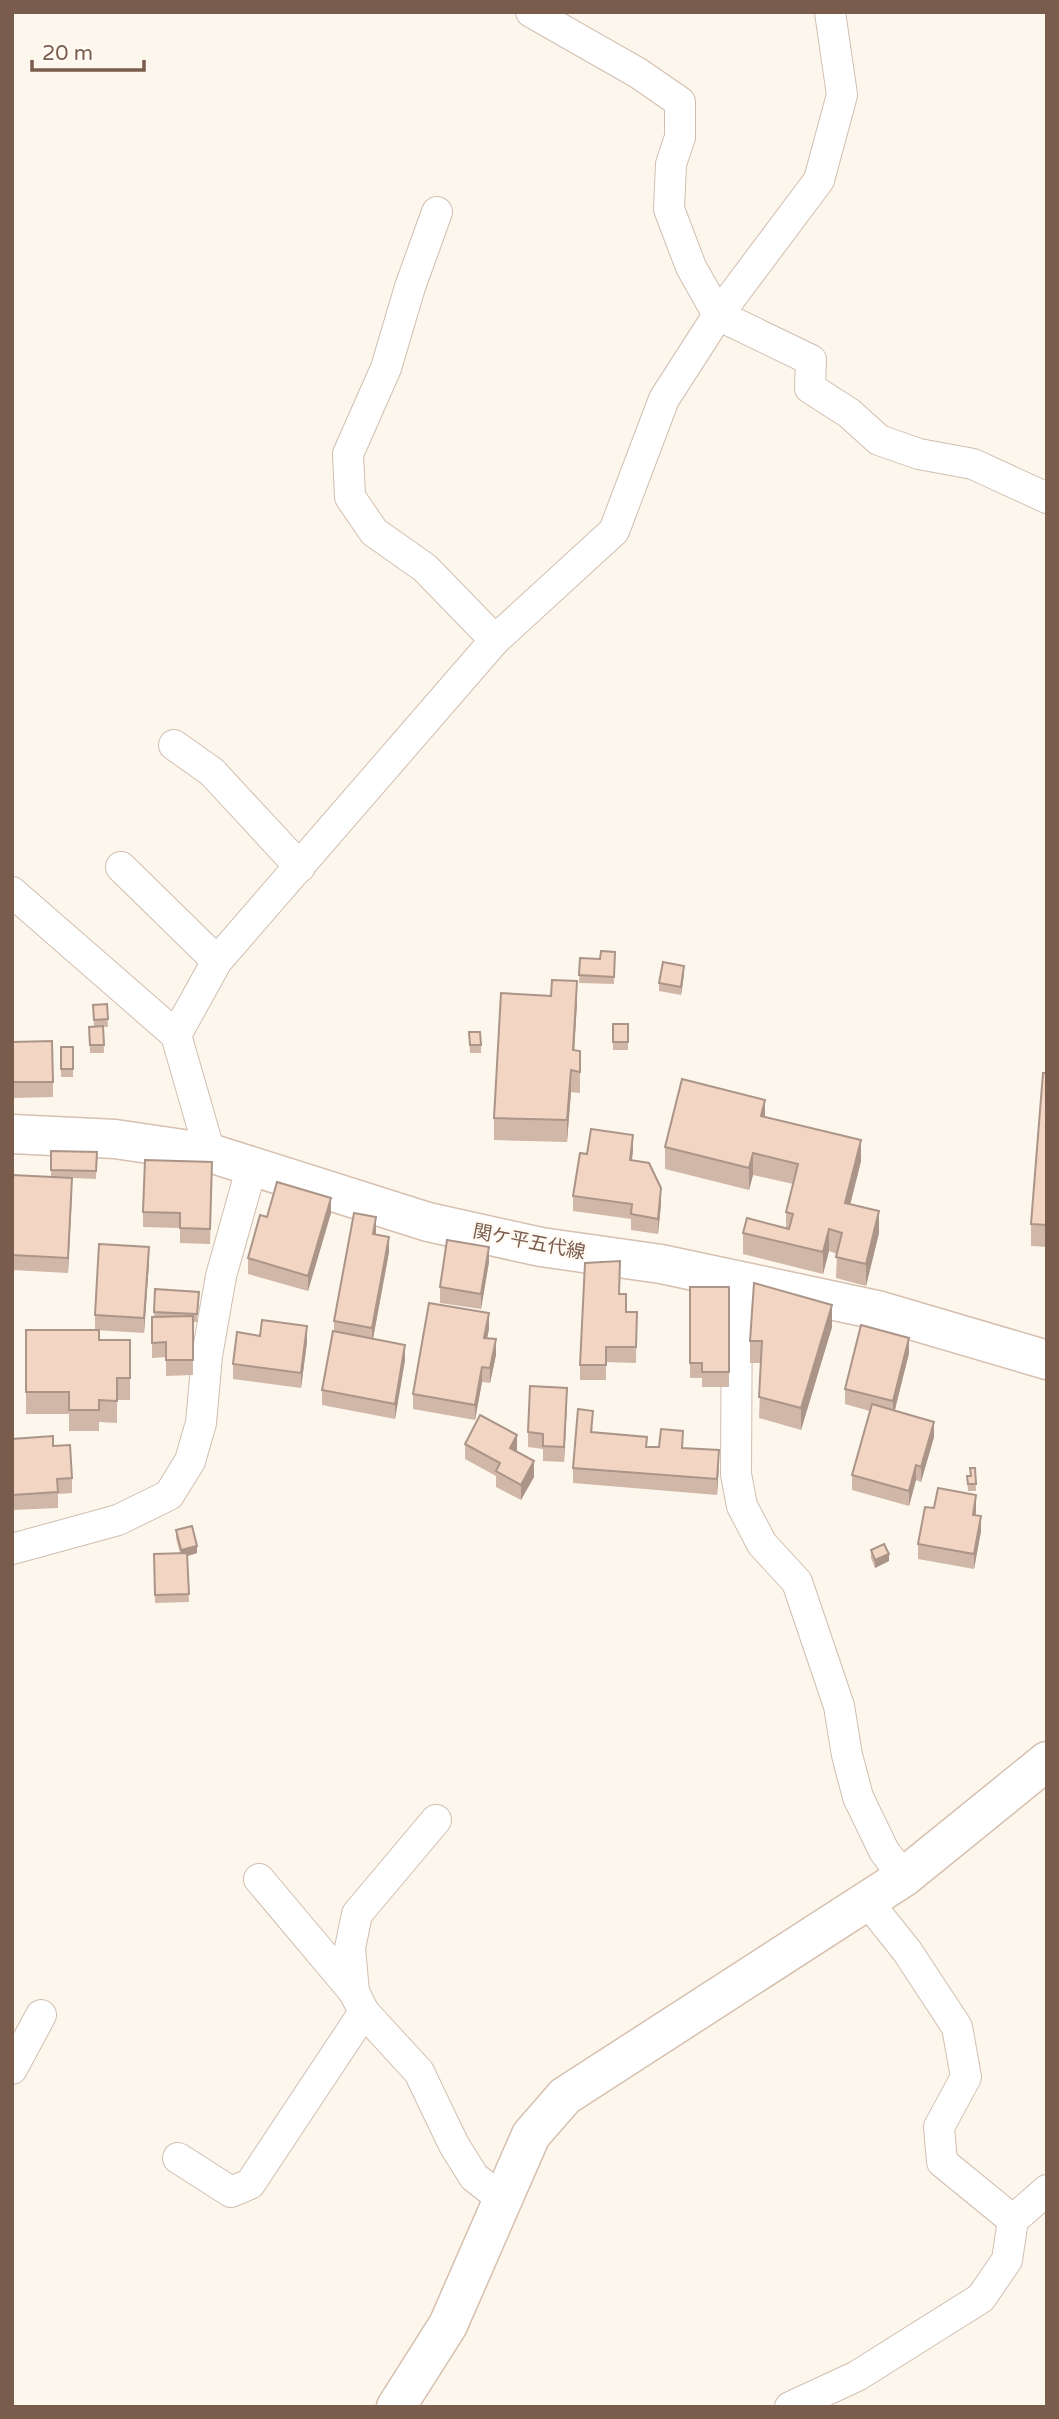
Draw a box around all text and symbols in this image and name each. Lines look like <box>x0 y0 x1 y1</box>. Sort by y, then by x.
scale bar <box>32 28 144 72</box>
text: 20 m <box>42 41 93 66</box>
street label: 関ケ平五代線 <box>471 1220 587 1264</box>

